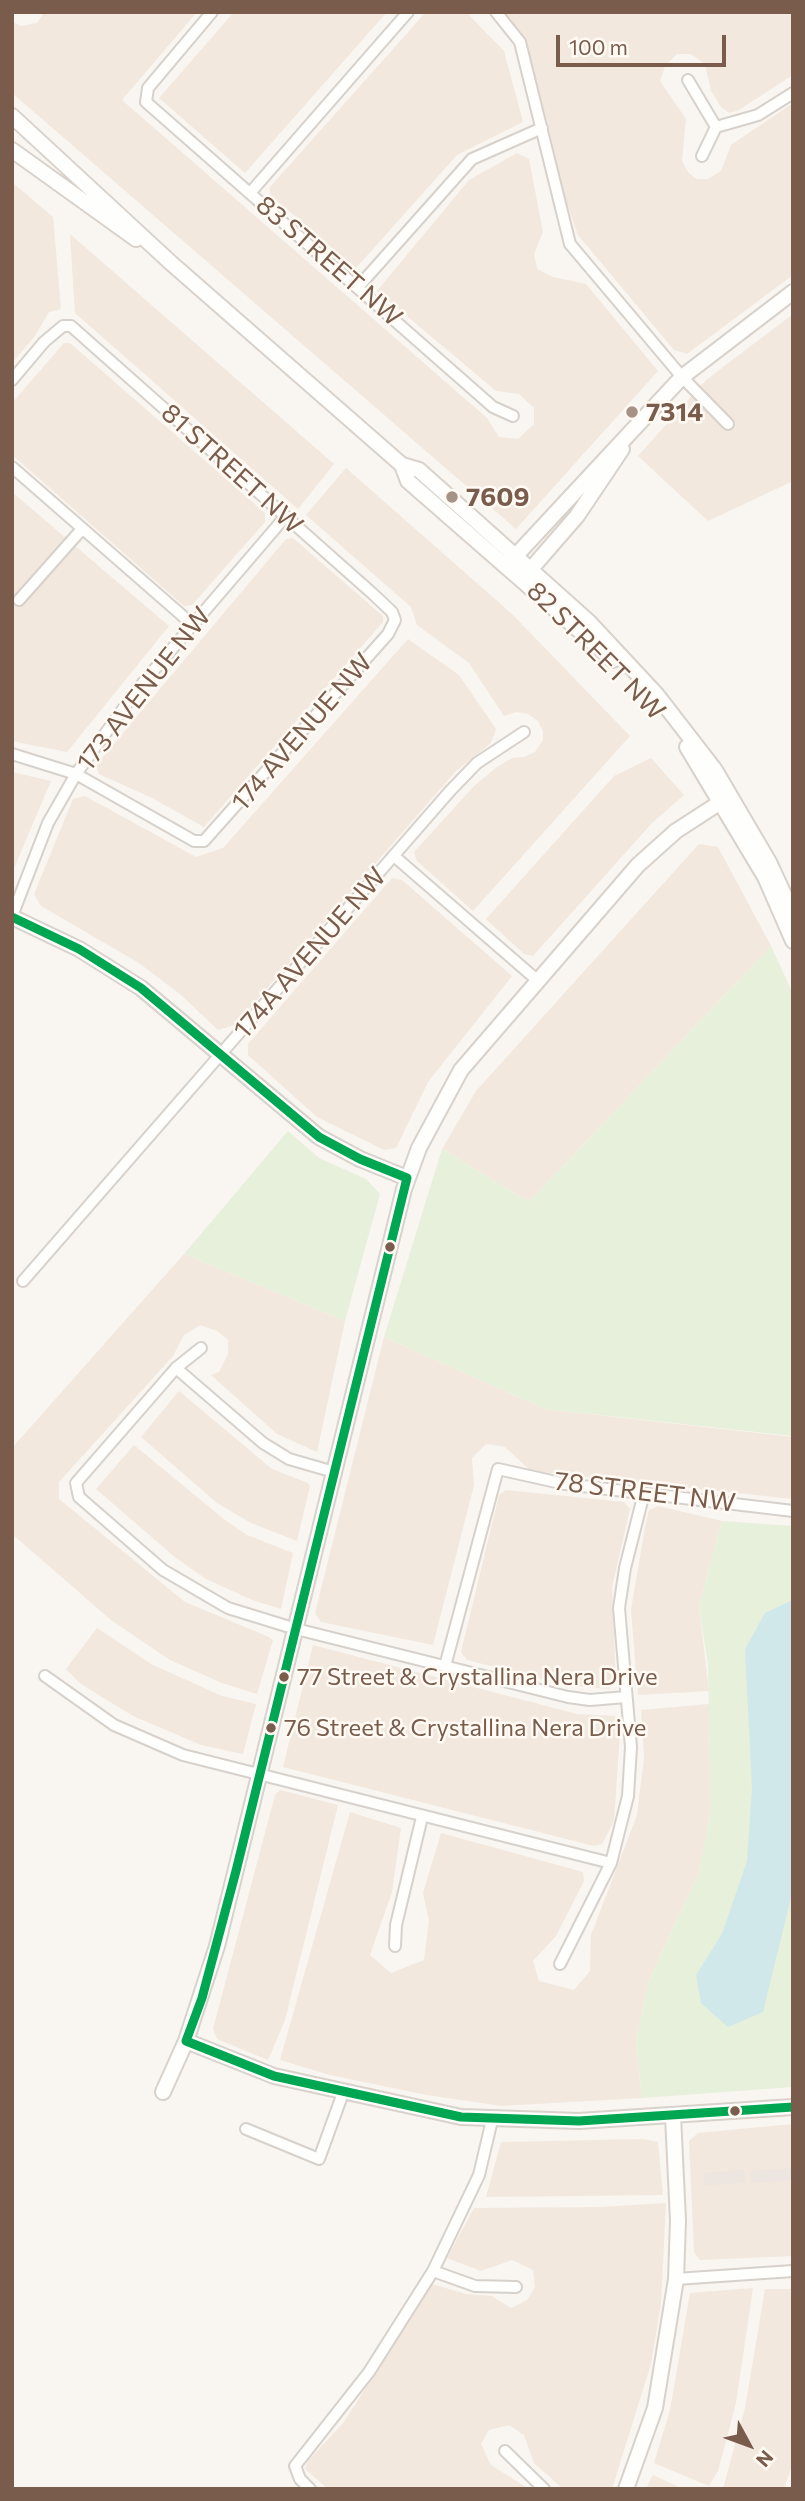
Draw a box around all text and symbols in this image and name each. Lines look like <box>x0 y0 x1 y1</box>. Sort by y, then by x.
scale bar <box>560 21 730 65</box>
text: 100 m <box>569 34 628 59</box>
street label: 83 STREET NW <box>250 189 408 333</box>
place label: 7314 <box>646 396 703 428</box>
street label: 81 STREET NW <box>155 397 309 541</box>
marker: 7314 <box>624 404 640 420</box>
place label: 7609 <box>466 481 529 513</box>
marker: 7609 <box>444 489 460 505</box>
street label: 82 STREET NW <box>520 575 672 727</box>
street label: 173 AVENUE NW <box>70 601 218 777</box>
street label: 174 AVENUE NW <box>225 647 379 817</box>
street label: 174A AVENUE NW <box>227 861 393 1045</box>
unlabelled marker <box>383 1240 397 1254</box>
street label: 78 STREET NW <box>553 1465 737 1519</box>
place label: 77 Street & Crystallina Nera Drive <box>297 1663 658 1691</box>
marker: 77 Street & Crystallina Nera Drive <box>277 1670 291 1684</box>
place label: 76 Street & Crystallina Nera Drive <box>284 1714 646 1742</box>
marker: 76 Street & Crystallina Nera Drive <box>264 1721 278 1735</box>
unlabelled marker <box>728 2104 742 2118</box>
north arrow <box>714 2410 784 2480</box>
text: N <box>752 2446 779 2472</box>

